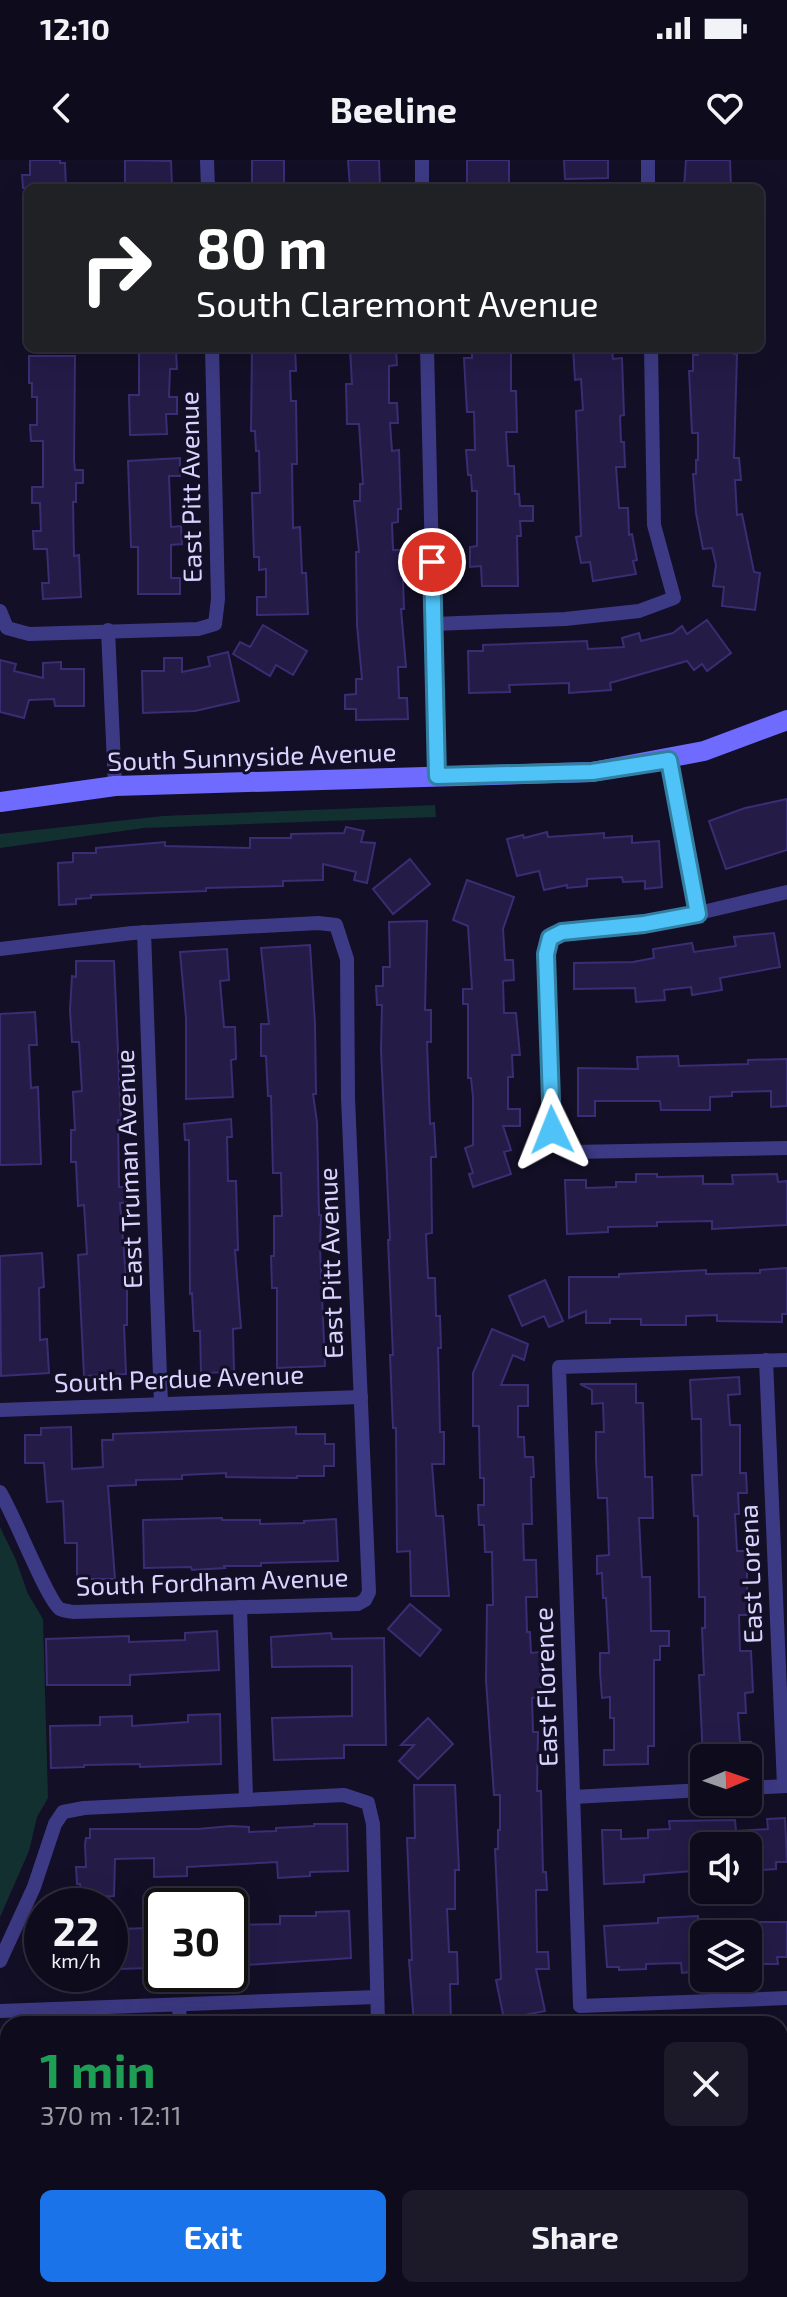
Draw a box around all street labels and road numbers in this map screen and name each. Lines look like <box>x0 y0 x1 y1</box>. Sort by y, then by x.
street label: East Pitt Avenue <box>172 391 207 583</box>
street label: South Sunnyside Avenue <box>107 735 397 776</box>
street label: East Truman Avenue <box>108 1049 147 1289</box>
street label: East Pitt Avenue <box>311 1167 348 1359</box>
street label: South Perdue Avenue <box>53 1358 305 1397</box>
street label: East Lorena <box>732 1504 767 1644</box>
street label: South Fordham Avenue <box>75 1560 349 1601</box>
street label: East Florence <box>526 1607 563 1767</box>

